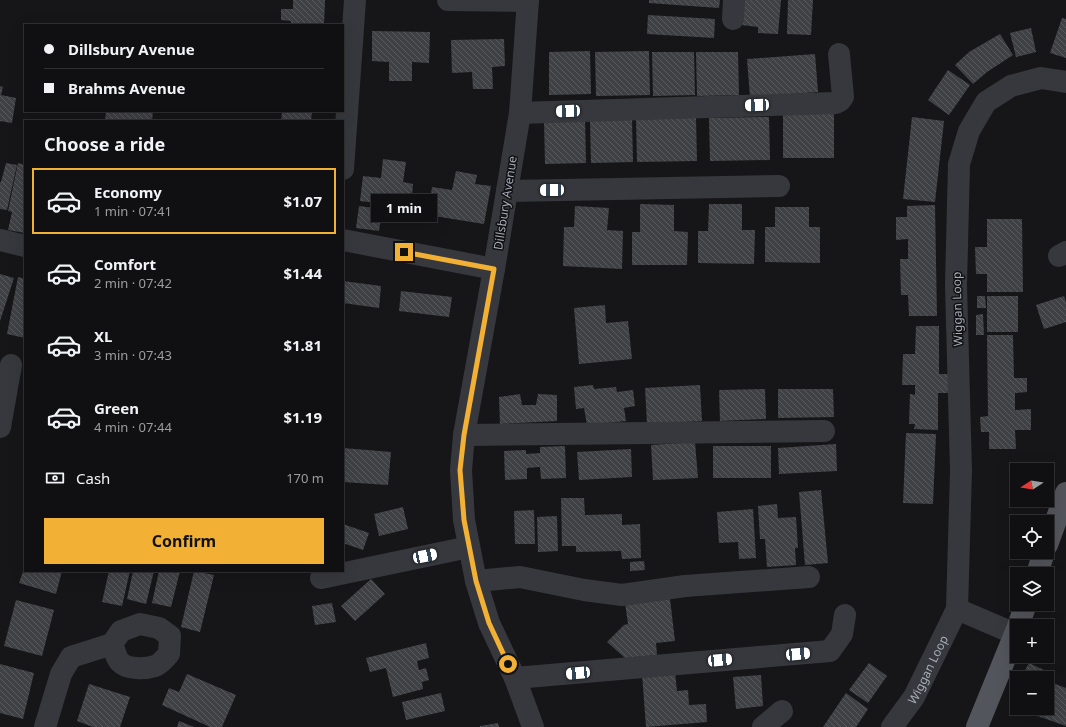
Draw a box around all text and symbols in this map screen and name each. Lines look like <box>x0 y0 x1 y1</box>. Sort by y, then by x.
text: Dillsbury Avenue <box>68 39 195 59</box>
text: Brahms Avenue <box>68 78 186 98</box>
car <box>745 99 769 111</box>
car <box>556 105 580 117</box>
text: Choose a ride <box>44 132 165 156</box>
street label: Dillsbury Avenue <box>489 155 521 251</box>
text: Economy <box>94 182 162 202</box>
icon: car <box>46 183 82 219</box>
car <box>540 184 564 196</box>
text: $1.07 <box>283 191 322 211</box>
callout: 1 min <box>371 194 437 222</box>
text: 1 min <box>386 199 422 217</box>
text: 1 min · 07:41 <box>94 202 172 220</box>
route end <box>395 243 413 261</box>
text: Comfort <box>94 254 156 274</box>
icon: car <box>46 255 82 291</box>
text: $1.44 <box>283 263 322 283</box>
street label: Wiggan Loop <box>948 272 966 346</box>
text: 2 min · 07:42 <box>94 274 172 292</box>
text: XL <box>94 326 112 346</box>
icon: car <box>46 327 82 363</box>
text: $1.81 <box>283 335 322 355</box>
text: 3 min · 07:43 <box>94 346 172 364</box>
text: Green <box>94 398 139 418</box>
icon: car <box>46 399 82 435</box>
text: $1.19 <box>283 407 322 427</box>
text: 4 min · 07:44 <box>94 418 172 436</box>
north arrow <box>1010 463 1054 507</box>
map controls <box>1010 463 1054 715</box>
icon: cash <box>44 467 66 489</box>
text: Cash <box>76 468 110 488</box>
text: 170 m <box>286 469 324 487</box>
button: locate <box>1010 515 1054 559</box>
button: Confirm <box>44 518 324 564</box>
car <box>412 548 438 564</box>
button: layers <box>1010 567 1054 611</box>
button: + <box>1010 619 1054 663</box>
street label: Wiggan Loop <box>903 632 952 707</box>
car <box>786 647 810 661</box>
car <box>708 653 732 667</box>
route start <box>499 655 517 673</box>
car <box>566 666 590 680</box>
button: − <box>1010 671 1054 715</box>

